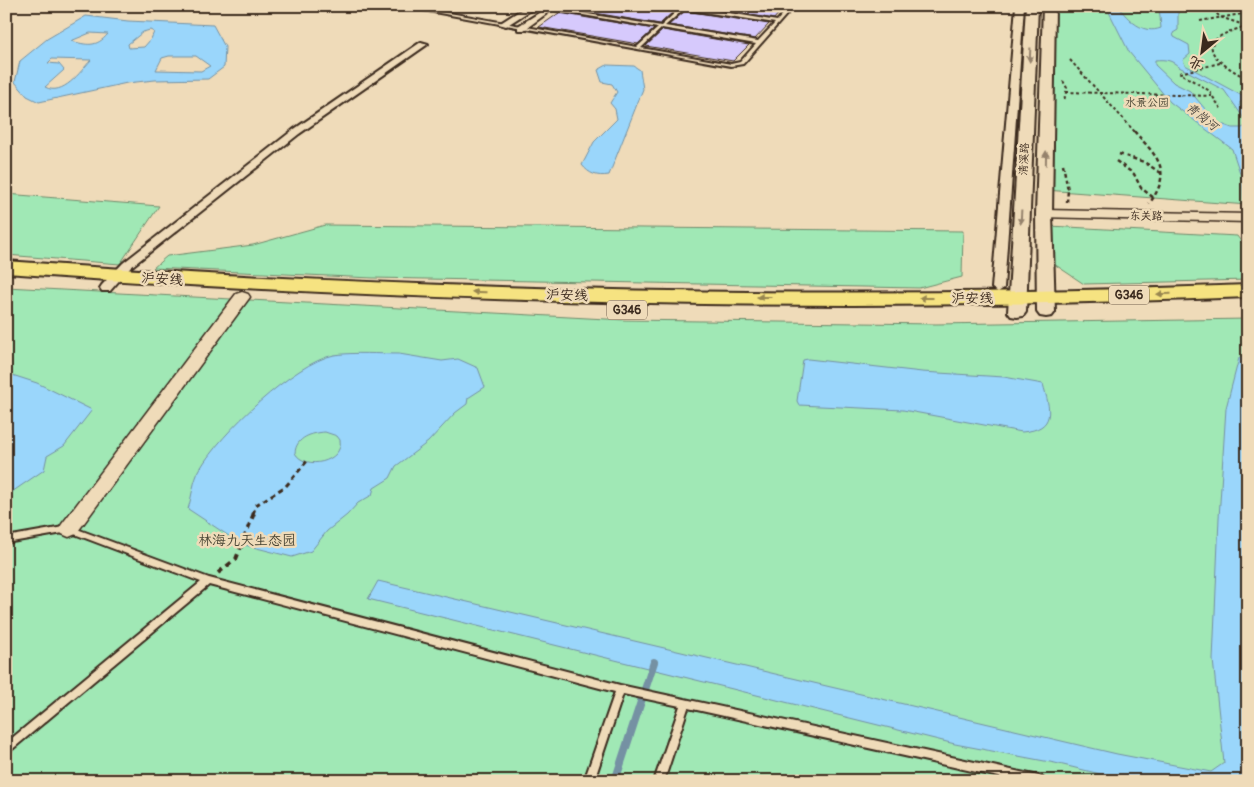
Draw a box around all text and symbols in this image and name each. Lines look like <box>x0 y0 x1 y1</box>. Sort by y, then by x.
north arrow <box>1176 28 1226 78</box>
one-way arrow <box>1025 47 1033 63</box>
text: 北 <box>1186 52 1206 74</box>
park label: 水景公园 <box>1125 96 1169 109</box>
water label: 青岗河 <box>1183 100 1222 135</box>
street label: 清溪路 <box>1017 142 1031 176</box>
one-way arrow <box>1042 150 1050 166</box>
one-way arrow <box>1017 209 1025 225</box>
street label: 东关路 <box>1129 209 1163 223</box>
street label: 沪安线 <box>140 269 184 289</box>
street label: 沪安线 <box>546 286 588 304</box>
road number: G346 <box>1109 286 1149 304</box>
one-way arrow <box>470 288 486 296</box>
street label: 沪安线 <box>951 290 993 307</box>
one-way arrow <box>1156 290 1172 298</box>
one-way arrow <box>755 293 771 301</box>
one-way arrow <box>918 294 934 302</box>
road number: G346 <box>607 300 647 320</box>
park label: 林海九天生态园 <box>198 532 296 549</box>

